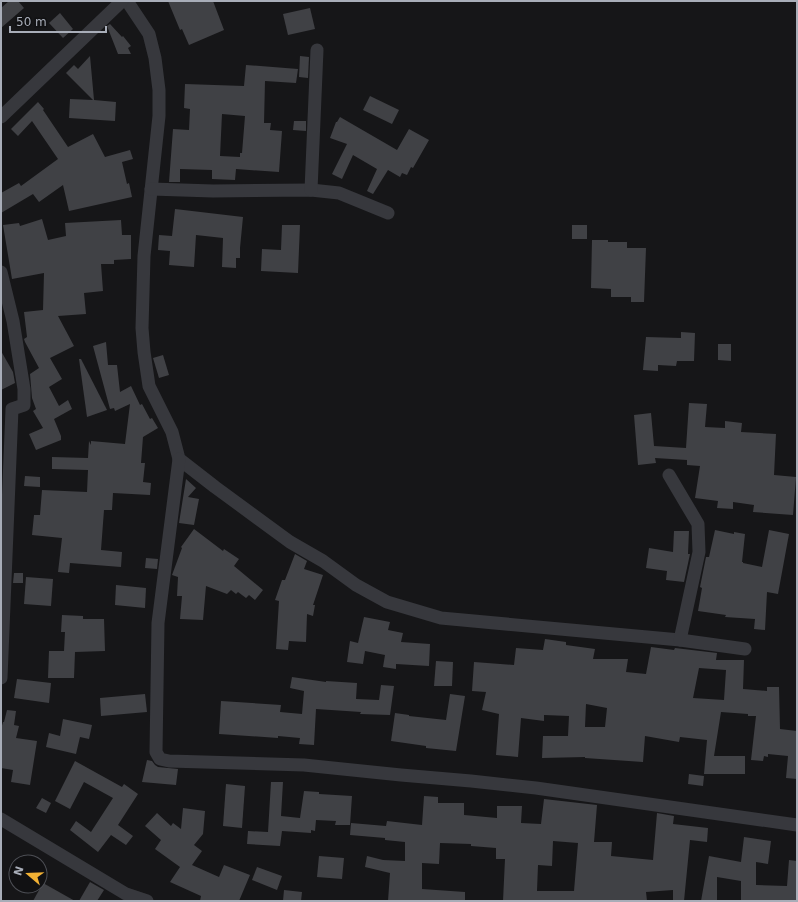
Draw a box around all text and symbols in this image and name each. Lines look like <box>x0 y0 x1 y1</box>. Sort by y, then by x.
scale bar <box>10 8 106 34</box>
text: 50 m <box>16 15 47 29</box>
north arrow <box>8 854 48 894</box>
text: N <box>11 864 27 877</box>

